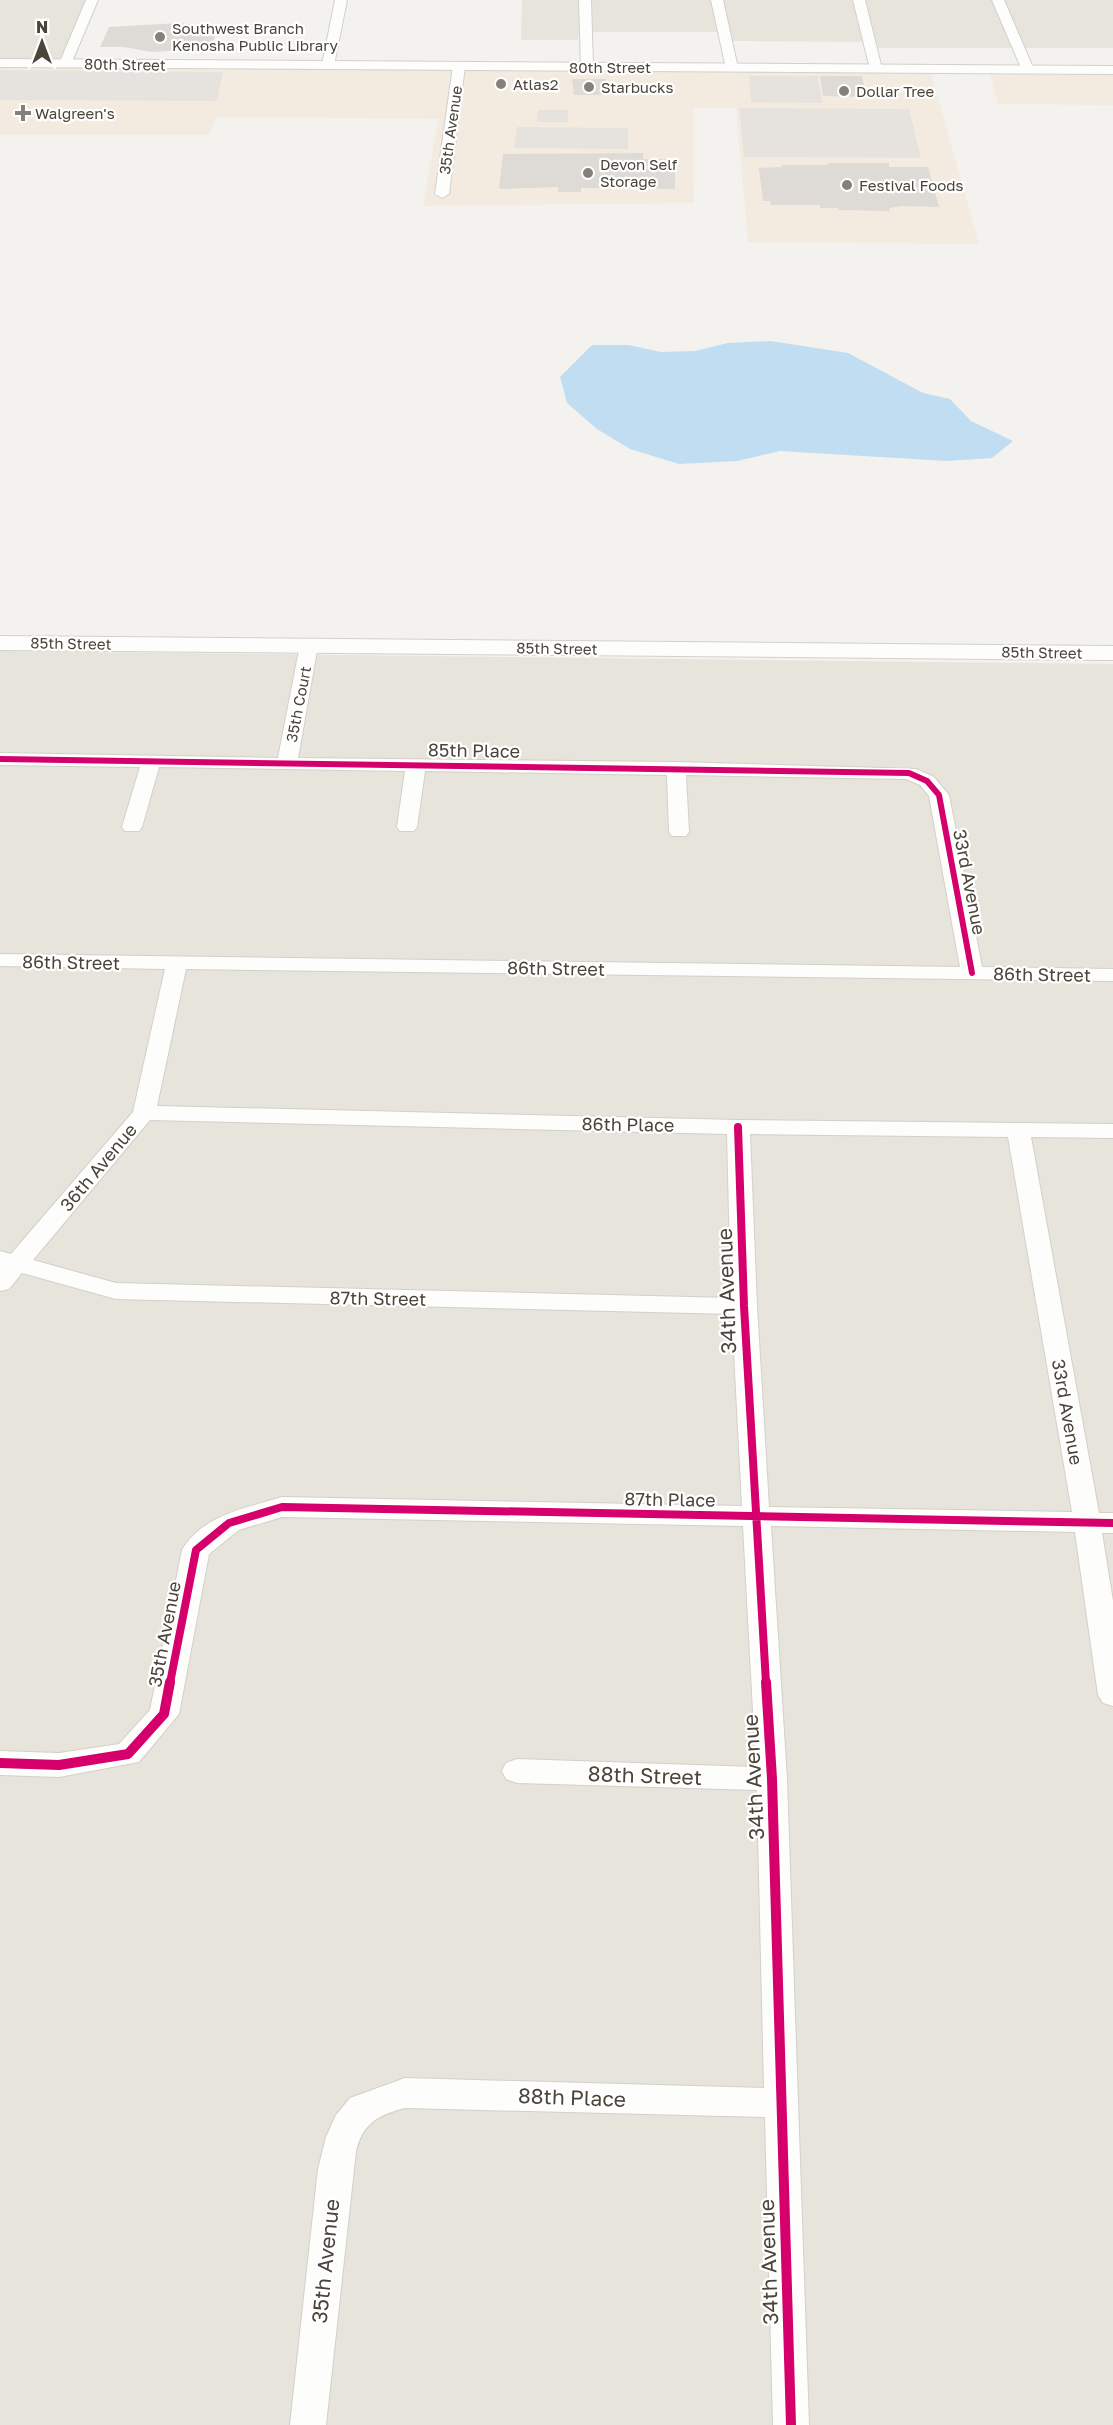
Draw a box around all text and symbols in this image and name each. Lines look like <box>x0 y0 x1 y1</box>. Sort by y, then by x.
north arrow <box>12 12 72 72</box>
text: N <box>36 17 48 37</box>
place label: Southwest Branch Kenosha Public Library <box>172 19 339 54</box>
marker: Southwest Branch Kenosha Public Library <box>153 30 167 44</box>
street label: 80th Street <box>84 54 166 74</box>
street label: 80th Street <box>569 58 651 76</box>
place label: Atlas2 <box>513 75 558 93</box>
marker: Atlas2 <box>494 77 508 91</box>
place label: Starbucks <box>601 78 674 96</box>
marker: Starbucks <box>582 80 596 94</box>
place label: Dollar Tree <box>856 82 935 100</box>
street label: 35th Avenue <box>435 84 465 176</box>
marker: Dollar Tree <box>837 84 851 98</box>
place label: Walgreen's <box>35 104 115 122</box>
marker: Walgreen's <box>16 106 30 120</box>
place label: Devon Self Storage <box>600 155 678 190</box>
marker: Devon Self Storage <box>581 166 595 180</box>
place label: Festival Foods <box>859 176 963 194</box>
marker: Festival Foods <box>840 178 854 192</box>
street label: 85th Street <box>30 633 112 653</box>
street label: 85th Street <box>516 638 598 658</box>
street label: 85th Street <box>1001 642 1083 662</box>
street label: 35th Court <box>282 665 314 743</box>
street label: 85th Place <box>428 738 520 762</box>
street label: 33rd Avenue <box>949 827 991 937</box>
street label: 86th Street <box>22 950 120 974</box>
street label: 86th Street <box>507 956 605 980</box>
street label: 86th Street <box>993 962 1091 986</box>
street label: 86th Place <box>582 1112 674 1136</box>
street label: 36th Avenue <box>55 1119 141 1215</box>
street label: 34th Avenue <box>711 1228 741 1354</box>
street label: 87th Street <box>330 1286 426 1310</box>
street label: 33rd Avenue <box>1048 1357 1088 1467</box>
street label: 87th Place <box>624 1487 716 1511</box>
street label: 35th Avenue <box>143 1579 185 1689</box>
street label: 34th Avenue <box>737 1714 769 1840</box>
street label: 88th Street <box>587 1760 703 1790</box>
street label: 88th Place <box>518 2082 626 2112</box>
street label: 35th Avenue <box>306 2197 344 2325</box>
street label: 34th Avenue <box>753 2199 783 2325</box>

